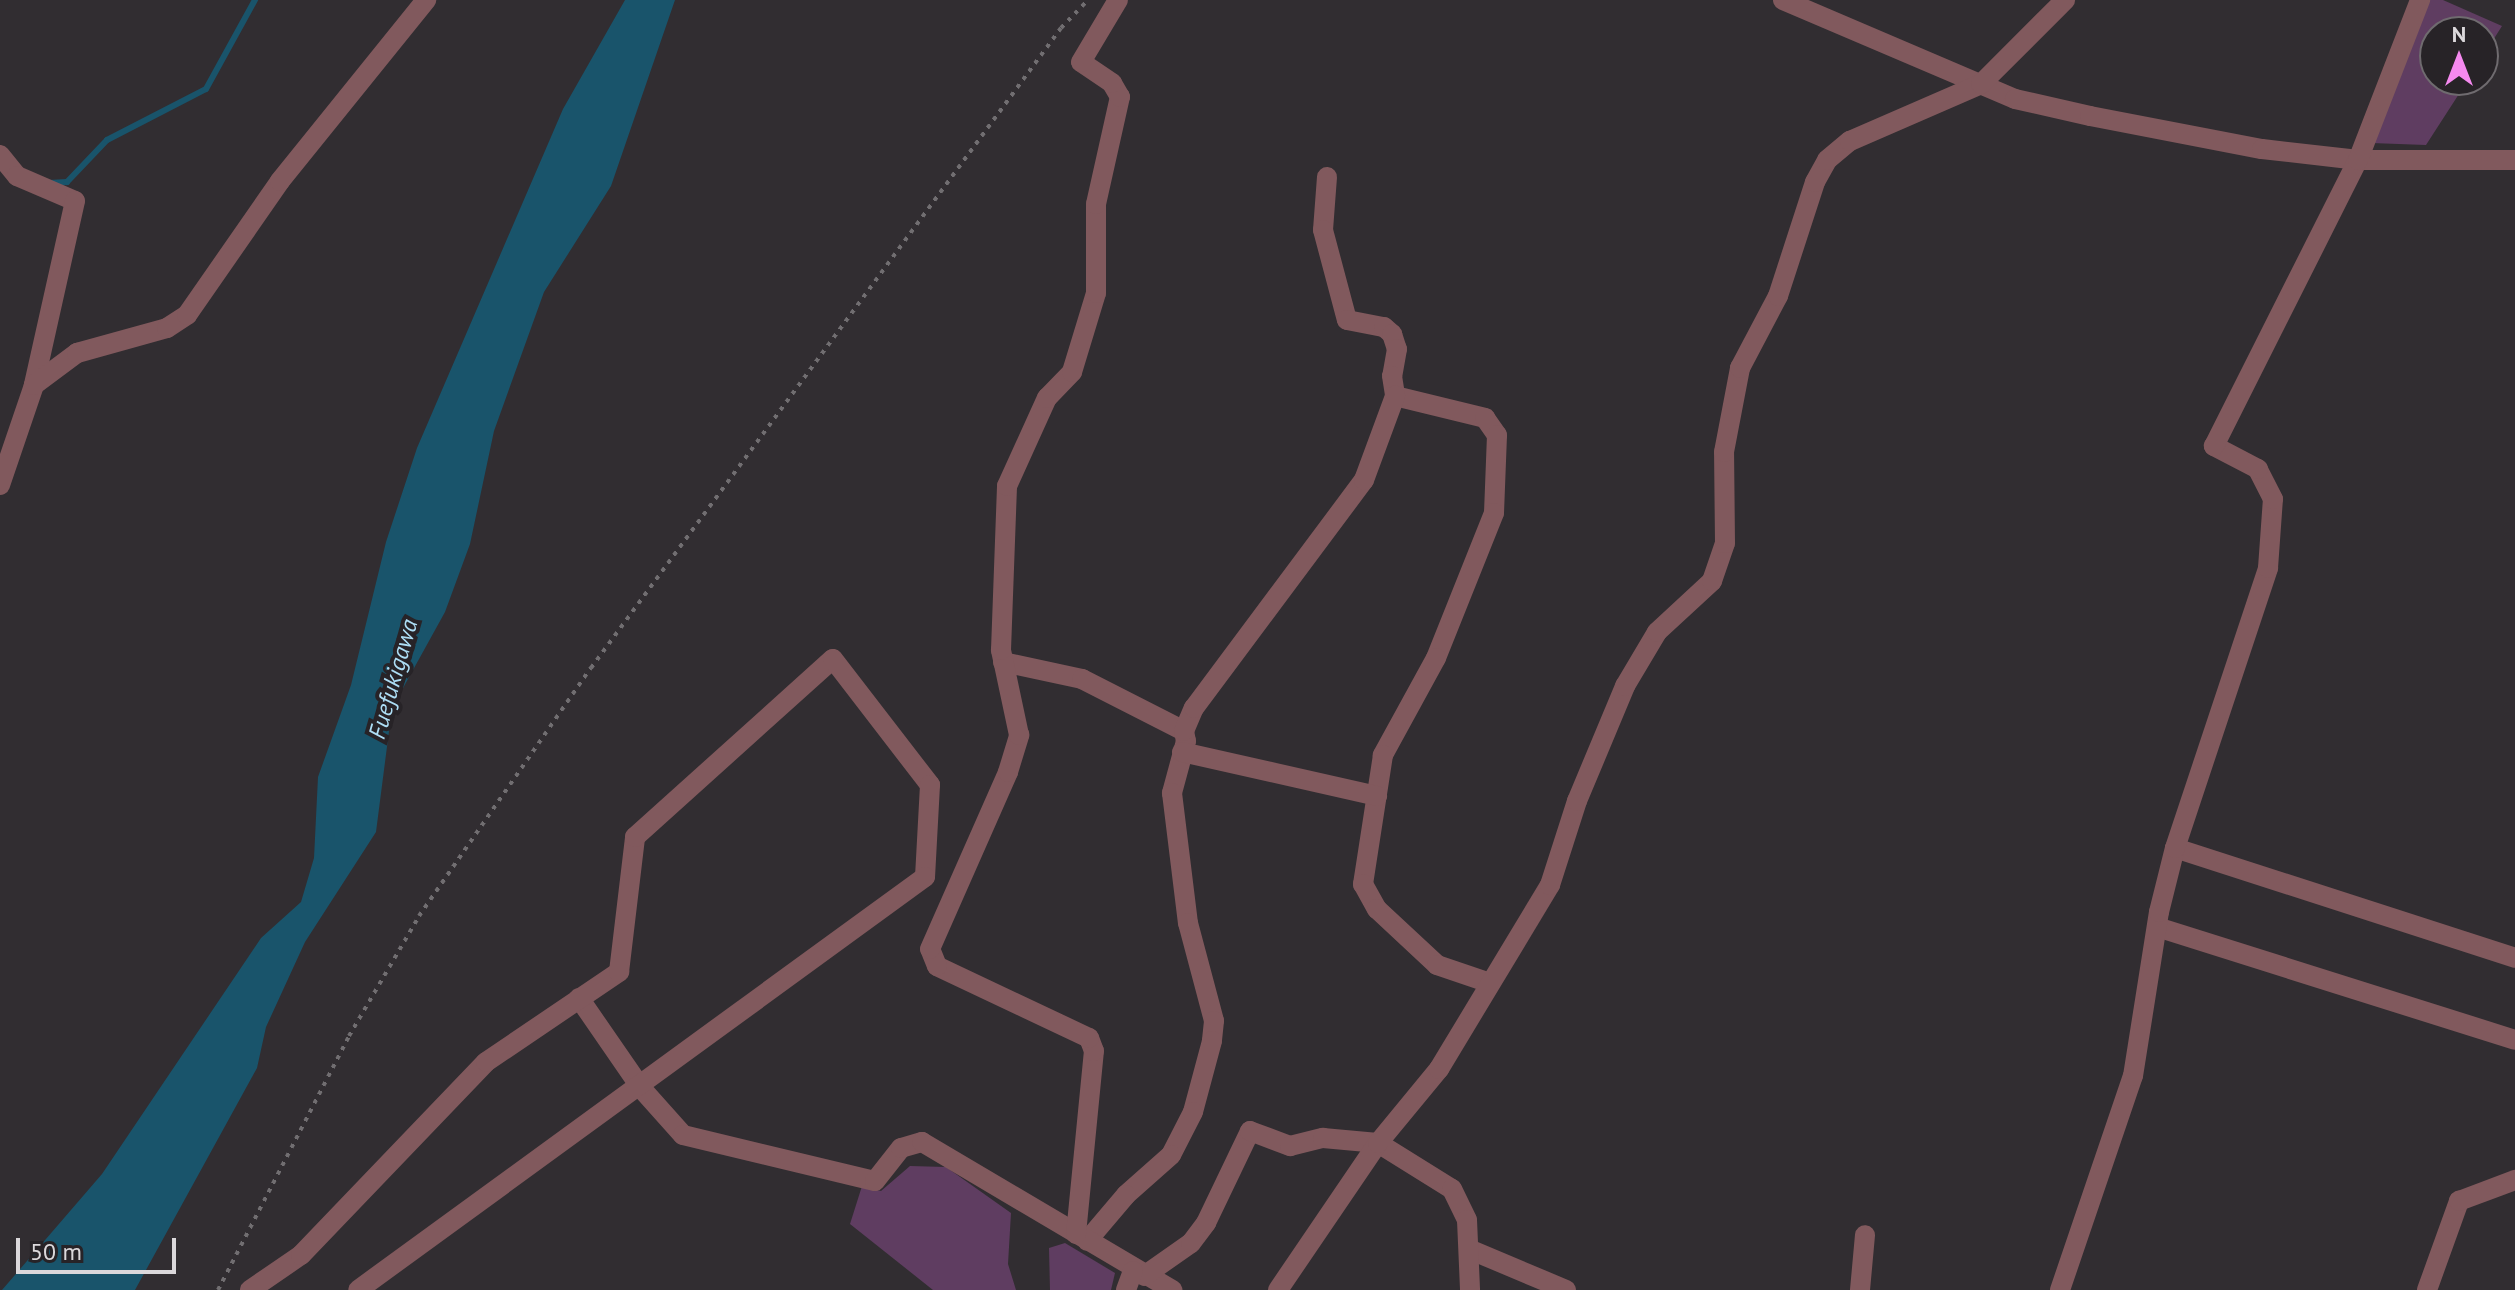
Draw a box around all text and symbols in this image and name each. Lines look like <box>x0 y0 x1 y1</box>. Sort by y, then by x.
north arrow <box>2419 16 2499 96</box>
text: N <box>2452 20 2466 48</box>
water label: Fuefukigawa <box>362 616 424 742</box>
scale bar <box>20 1222 180 1272</box>
text: 50 m <box>30 1236 82 1267</box>

